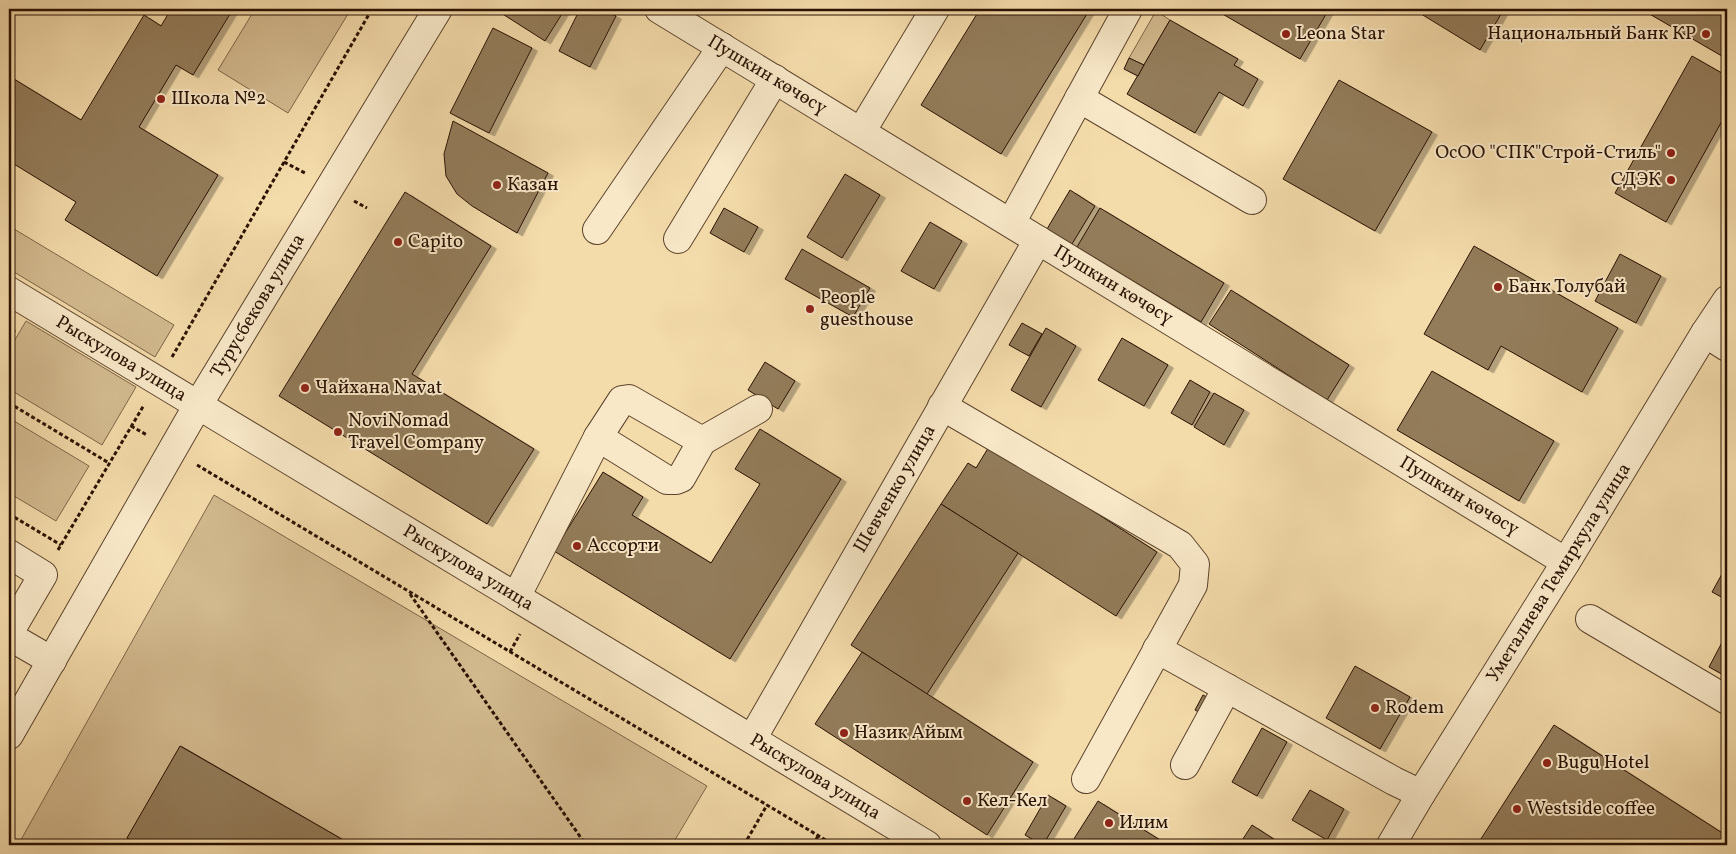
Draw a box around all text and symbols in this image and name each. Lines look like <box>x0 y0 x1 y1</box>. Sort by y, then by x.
place label: Leona Star <box>1296 21 1385 47</box>
place label: Национальный Банк КР <box>1487 21 1696 47</box>
marker: Leona Star <box>1280 28 1292 40</box>
marker: Национальный Банк КР <box>1700 28 1712 40</box>
street label: Пушкин көчөсү <box>702 29 832 121</box>
place label: Школа №2 <box>171 86 266 112</box>
marker: Школа №2 <box>155 93 167 105</box>
place label: ОсОО "СПК"Строй-Стиль" <box>1435 140 1661 166</box>
marker: ОсОО "СПК"Строй-Стиль" <box>1665 147 1677 159</box>
place label: СДЭК <box>1611 167 1661 193</box>
place label: Казан <box>507 172 559 198</box>
marker: СДЭК <box>1665 174 1677 186</box>
marker: Казан <box>491 179 503 191</box>
street label: Турусбекова улица <box>205 229 311 383</box>
place label: Capito <box>408 229 463 255</box>
marker: Capito <box>392 236 404 248</box>
street label: Пушкин көчөсү <box>1048 239 1178 331</box>
place label: Банк Толубай <box>1508 274 1626 300</box>
marker: Банк Толубай <box>1492 281 1504 293</box>
place label: People guesthouse <box>820 285 914 333</box>
marker: People guesthouse <box>804 303 816 315</box>
street label: Рыскулова улица <box>51 310 191 408</box>
place label: Чайхана Navat <box>315 375 443 401</box>
marker: Чайхана Navat <box>299 382 311 394</box>
place label: NoviNomad Travel Company <box>348 408 484 456</box>
street label: Шевченко улица <box>848 420 942 558</box>
marker: NoviNomad Travel Company <box>332 426 344 438</box>
street label: Пушкин көчөсү <box>1394 450 1524 542</box>
street label: Уметалиева Темиркула улица <box>1481 458 1637 688</box>
street label: Рыскулова улица <box>398 519 538 617</box>
place label: Ассорти <box>587 533 659 559</box>
marker: Ассорти <box>571 540 583 552</box>
place label: Rodem <box>1385 695 1444 721</box>
marker: Rodem <box>1369 702 1381 714</box>
place label: Назик Айым <box>854 720 963 746</box>
marker: Назик Айым <box>838 727 850 739</box>
street label: Рыскулова улица <box>745 728 885 826</box>
place label: Bugu Hotel <box>1557 750 1650 776</box>
marker: Bugu Hotel <box>1541 757 1553 769</box>
place label: Кел-Кел <box>977 788 1047 814</box>
marker: Кел-Кел <box>961 795 973 807</box>
place label: Westside coffee <box>1527 796 1655 822</box>
marker: Westside coffee <box>1511 803 1523 815</box>
place label: Илим <box>1119 810 1168 836</box>
marker: Илим <box>1103 817 1115 829</box>

